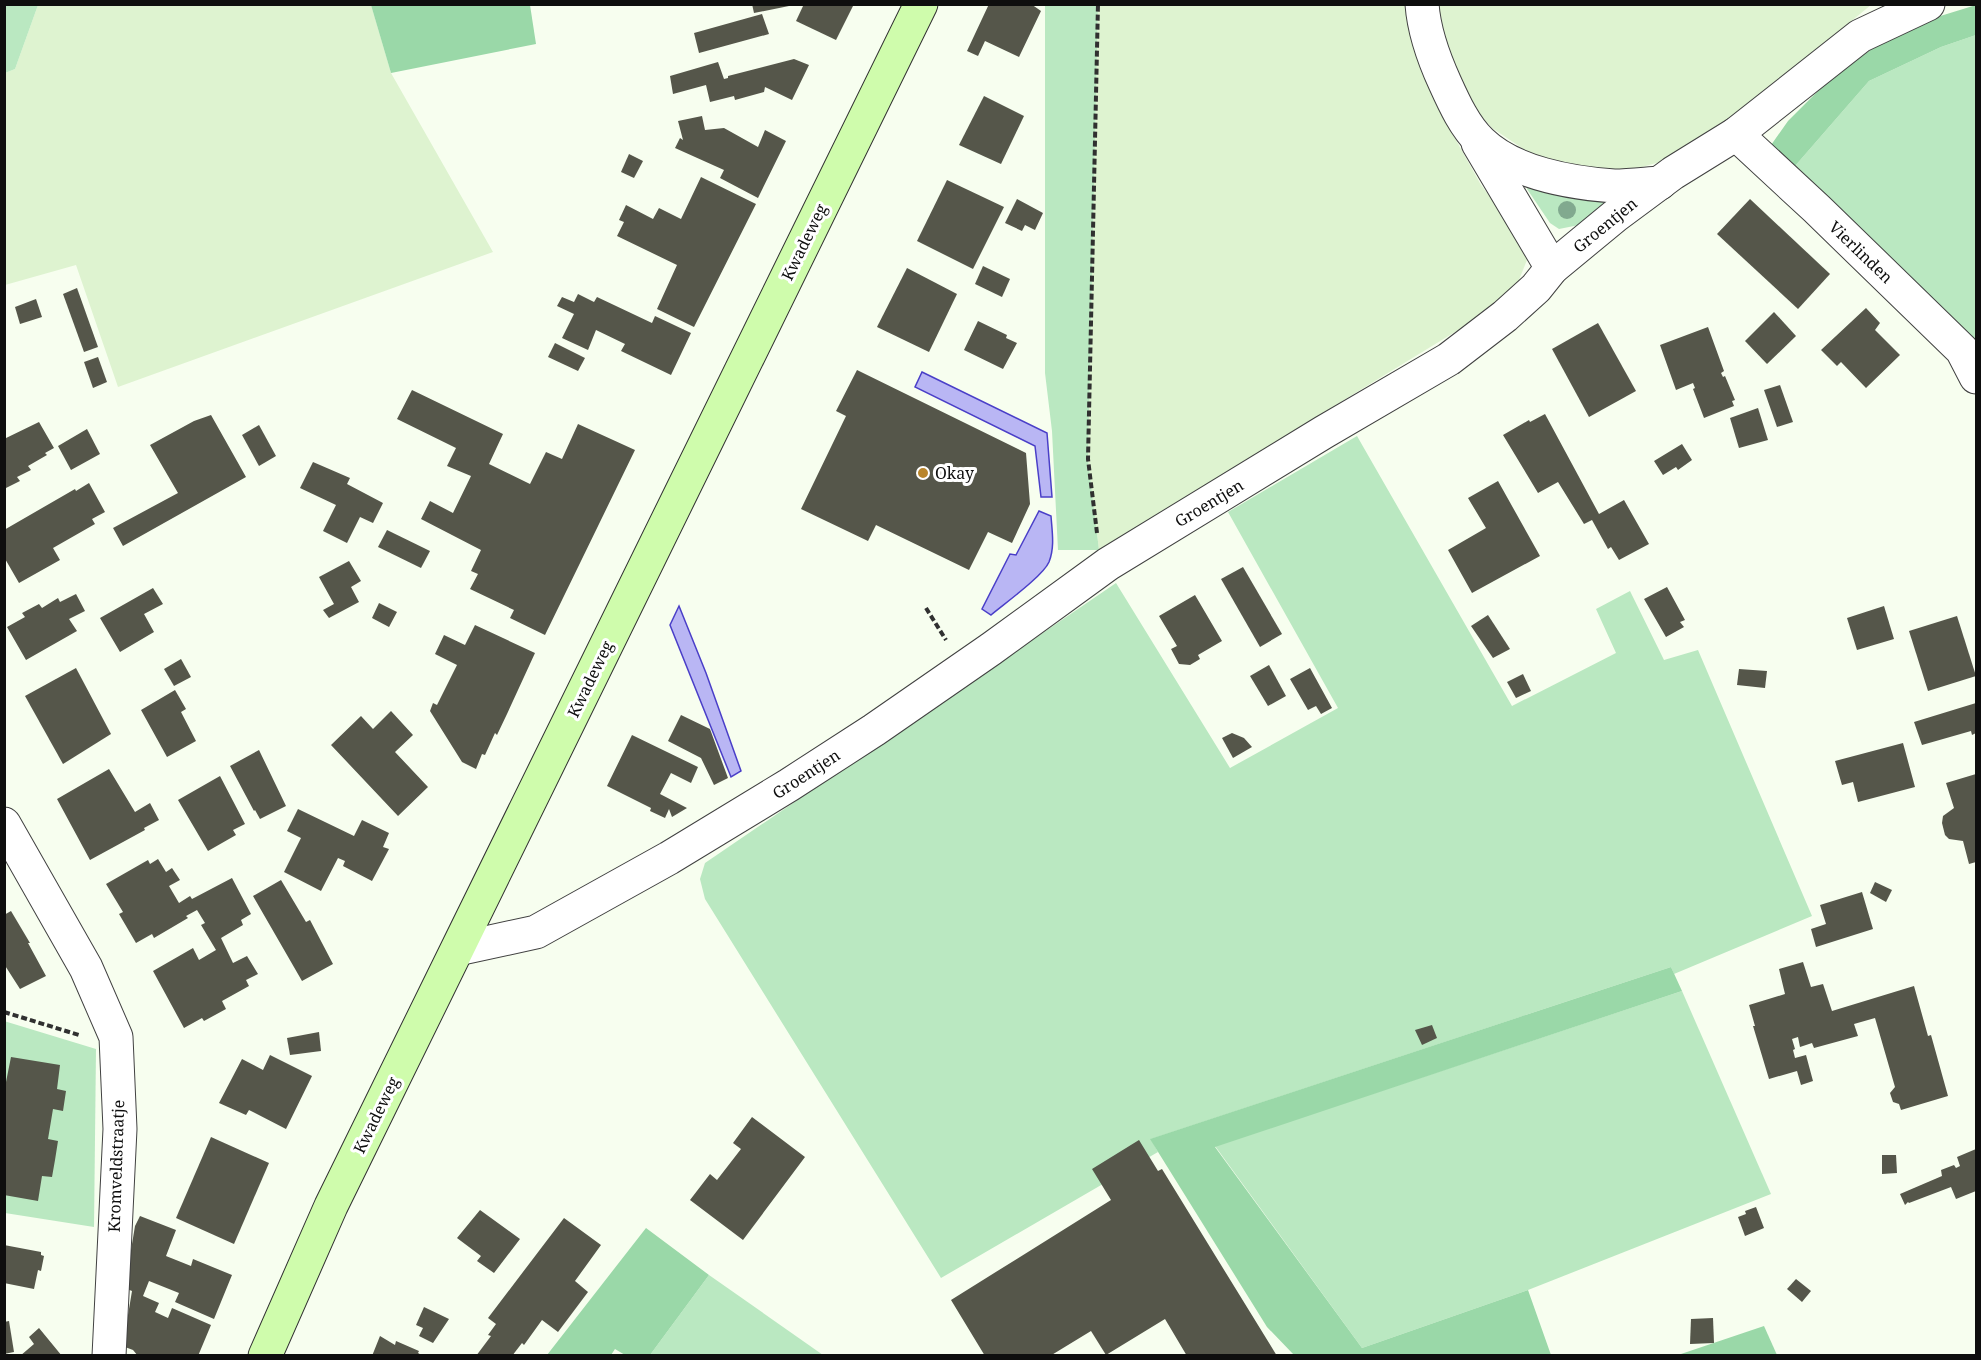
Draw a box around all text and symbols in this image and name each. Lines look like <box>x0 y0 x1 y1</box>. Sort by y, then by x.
street label: Groentjen <box>1568 192 1642 258</box>
street label: Kwadeweg <box>776 200 832 284</box>
street label: Vierlinden <box>1824 216 1898 288</box>
place label: Okay <box>935 462 975 484</box>
marker: Okay <box>916 466 930 480</box>
street label: Groentjen <box>1171 474 1247 532</box>
street label: Kwadeweg <box>562 637 618 721</box>
street label: Groentjen <box>768 744 844 804</box>
street label: Kwadeweg <box>348 1073 404 1157</box>
street label: Kromveldstraatje <box>103 1099 129 1233</box>

